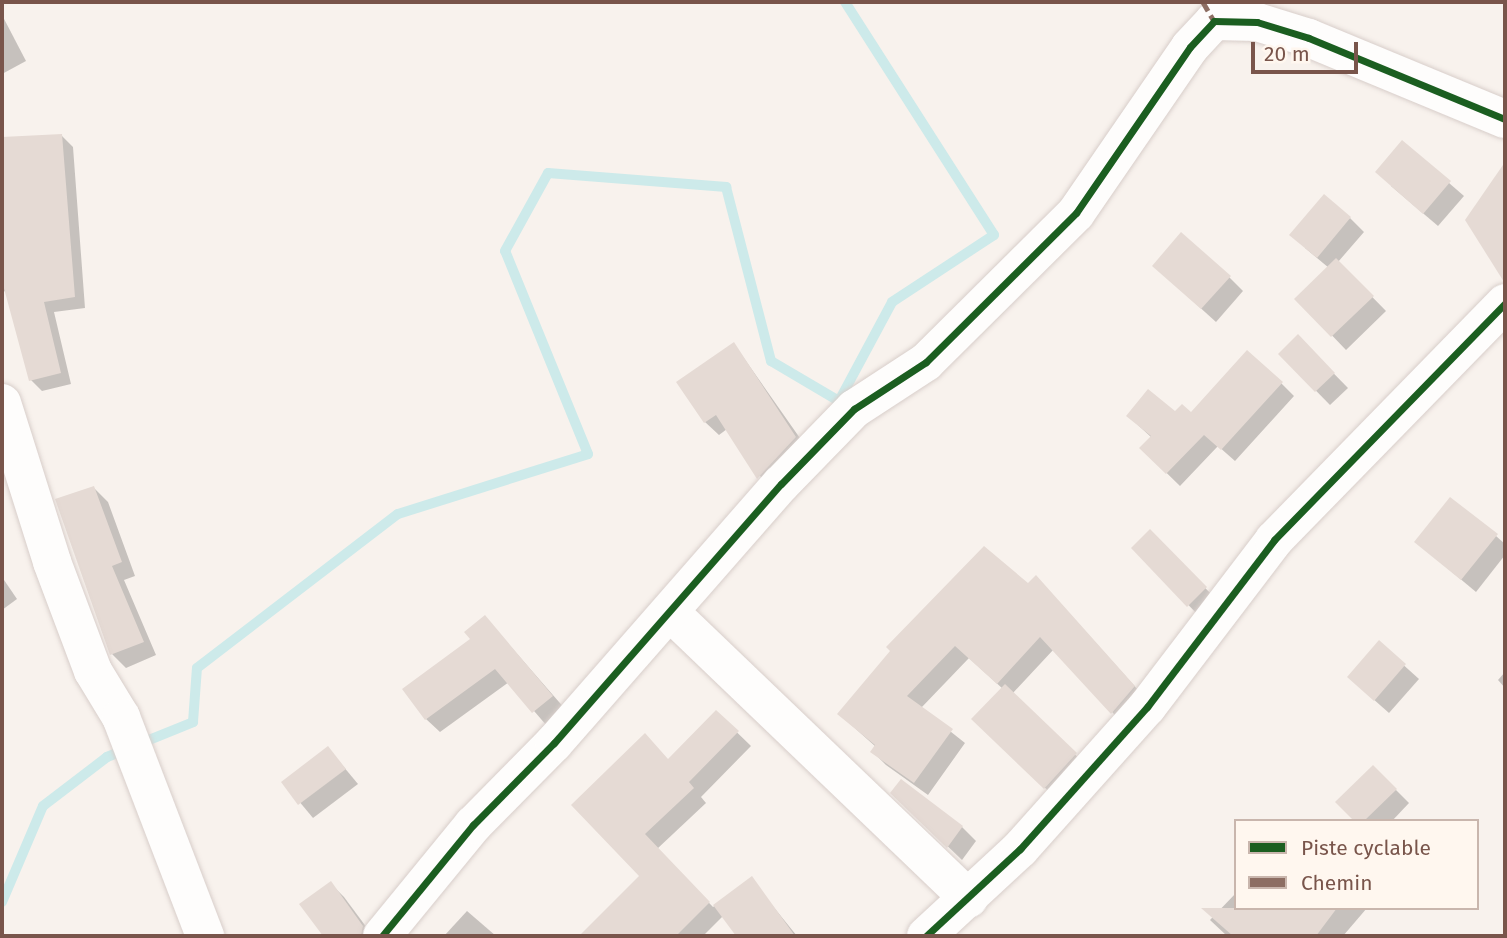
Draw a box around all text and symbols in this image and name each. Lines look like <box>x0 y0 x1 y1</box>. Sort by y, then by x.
scale bar <box>1255 28 1362 72</box>
text: 20 m <box>1264 41 1310 67</box>
legend <box>1234 819 1479 910</box>
text: Piste cyclable <box>1301 835 1431 861</box>
text: Chemin <box>1301 870 1373 896</box>

